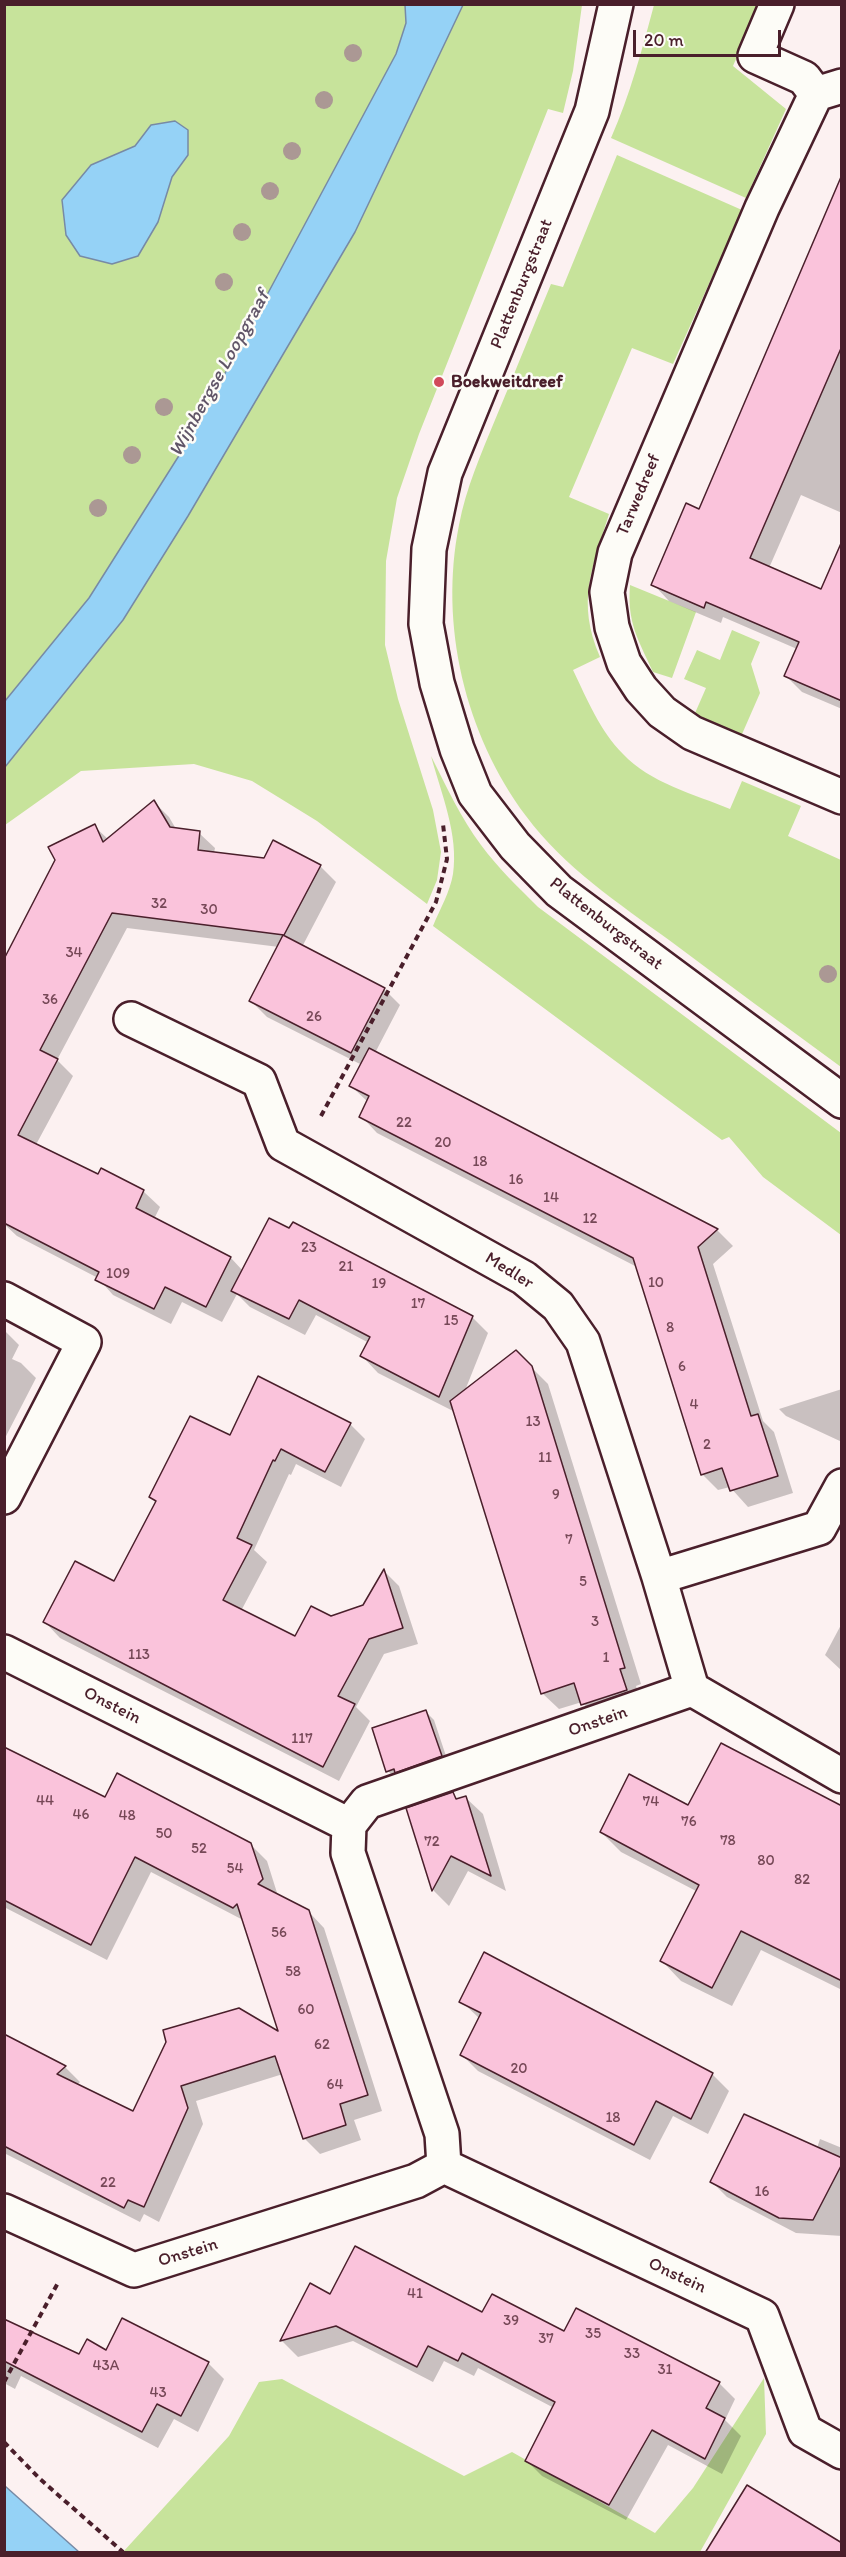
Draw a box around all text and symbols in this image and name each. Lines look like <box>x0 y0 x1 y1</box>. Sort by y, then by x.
scale bar <box>636 18 784 56</box>
text: 20 m <box>644 29 684 51</box>
street label: Plattenburgstraat <box>486 216 558 352</box>
water label: Wijnbergse Loopgraaf <box>164 287 276 461</box>
place label: Boekweitdreef <box>451 371 563 393</box>
marker: Boekweitdreef <box>432 375 446 389</box>
street label: Tarwedreef <box>612 451 666 539</box>
street label: Plattenburgstraat <box>545 873 667 975</box>
house number: 32 <box>151 895 167 913</box>
house number: 30 <box>200 901 218 919</box>
house number: 34 <box>65 944 83 962</box>
house number: 36 <box>42 991 58 1009</box>
house number: 26 <box>306 1008 322 1026</box>
house number: 22 <box>396 1114 412 1132</box>
house number: 20 <box>434 1134 452 1152</box>
house number: 18 <box>472 1153 488 1171</box>
house number: 16 <box>509 1171 523 1189</box>
house number: 14 <box>543 1189 559 1207</box>
house number: 12 <box>583 1210 597 1228</box>
house number: 23 <box>301 1239 317 1257</box>
street label: Medler <box>481 1248 537 1294</box>
house number: 21 <box>339 1258 353 1276</box>
house number: 109 <box>106 1265 130 1283</box>
house number: 10 <box>648 1274 664 1292</box>
house number: 19 <box>372 1275 386 1293</box>
house number: 17 <box>411 1295 425 1313</box>
house number: 15 <box>444 1312 458 1330</box>
house number: 8 <box>666 1319 674 1337</box>
house number: 6 <box>678 1358 686 1376</box>
house number: 4 <box>689 1396 699 1414</box>
house number: 13 <box>525 1413 541 1431</box>
house number: 2 <box>703 1436 711 1454</box>
house number: 11 <box>538 1449 552 1467</box>
house number: 9 <box>552 1486 560 1504</box>
house number: 7 <box>565 1531 573 1549</box>
house number: 5 <box>579 1573 587 1591</box>
house number: 3 <box>591 1613 599 1631</box>
house number: 113 <box>128 1646 150 1664</box>
house number: 1 <box>603 1649 609 1667</box>
street label: Onstein <box>80 1682 144 1730</box>
street label: Onstein <box>565 1702 631 1742</box>
house number: 117 <box>291 1730 313 1748</box>
house number: 44 <box>36 1792 54 1810</box>
house number: 74 <box>643 1793 659 1811</box>
house number: 46 <box>73 1806 89 1824</box>
house number: 48 <box>118 1807 136 1825</box>
house number: 76 <box>681 1813 697 1831</box>
house number: 50 <box>155 1825 173 1843</box>
house number: 78 <box>720 1832 736 1850</box>
house number: 72 <box>424 1833 440 1851</box>
house number: 52 <box>191 1840 207 1858</box>
house number: 80 <box>757 1852 775 1870</box>
house number: 54 <box>227 1860 243 1878</box>
house number: 82 <box>794 1871 810 1889</box>
house number: 56 <box>271 1924 287 1942</box>
house number: 58 <box>285 1963 301 1981</box>
house number: 60 <box>297 2001 315 2019</box>
house number: 62 <box>314 2036 330 2054</box>
house number: 20 <box>510 2060 528 2078</box>
house number: 64 <box>327 2076 343 2094</box>
house number: 18 <box>605 2109 621 2127</box>
house number: 22 <box>100 2174 116 2192</box>
house number: 16 <box>755 2183 769 2201</box>
street label: Onstein <box>156 2234 220 2272</box>
street label: Onstein <box>645 2253 709 2299</box>
house number: 41 <box>407 2285 423 2303</box>
house number: 39 <box>503 2312 519 2330</box>
house number: 35 <box>585 2325 601 2343</box>
house number: 37 <box>538 2330 554 2348</box>
house number: 33 <box>624 2345 640 2363</box>
house number: 43A <box>93 2357 119 2375</box>
house number: 31 <box>657 2361 673 2379</box>
house number: 43 <box>149 2384 167 2402</box>

